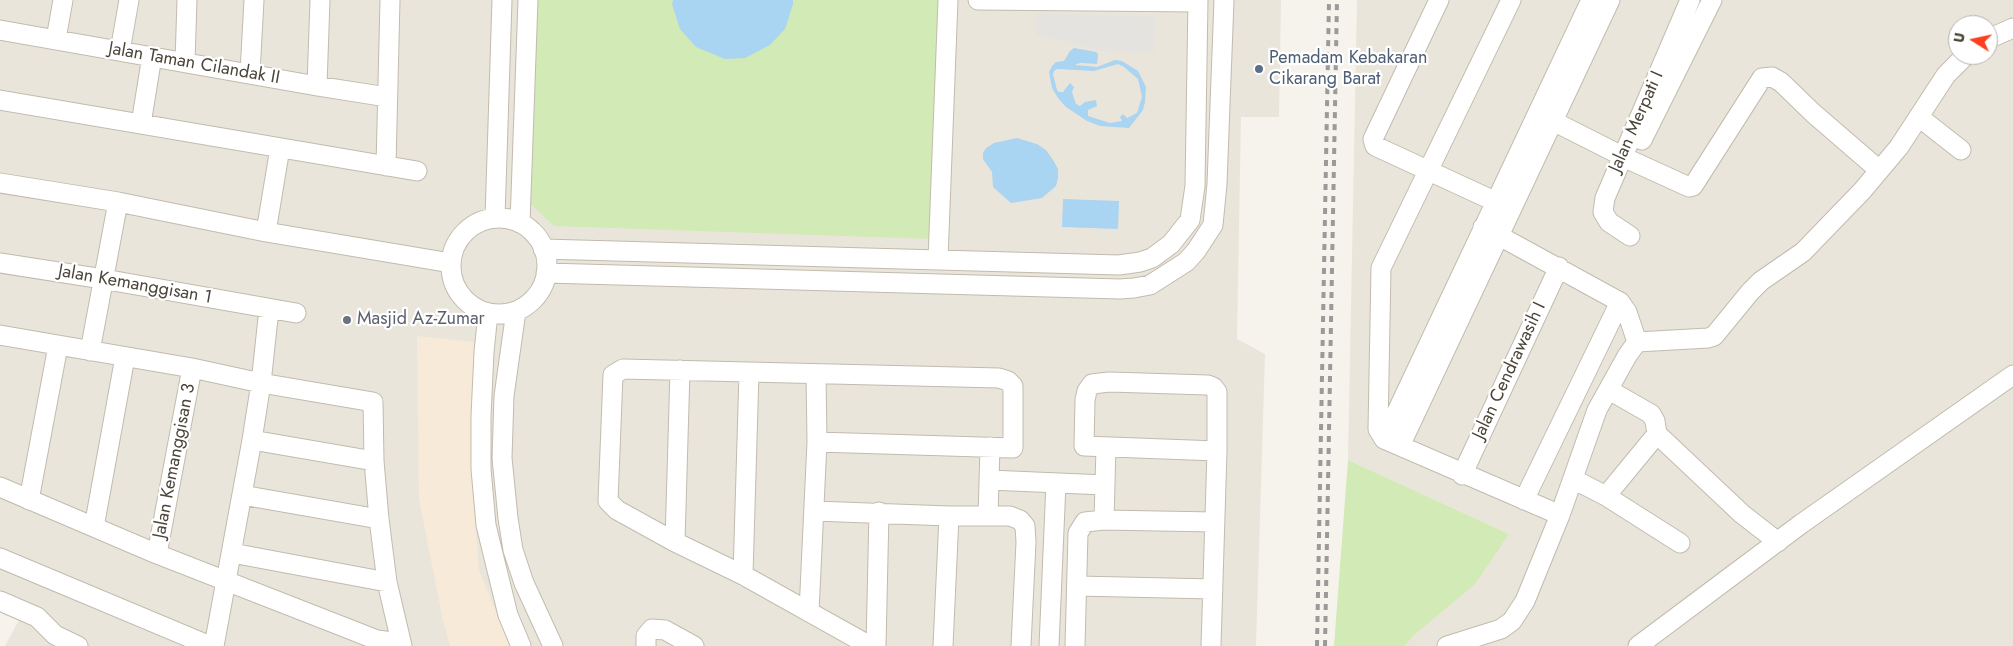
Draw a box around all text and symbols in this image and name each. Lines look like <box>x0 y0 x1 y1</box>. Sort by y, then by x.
north arrow <box>1948 15 1998 65</box>
text: U <box>1949 31 1970 44</box>
street label: Jalan Taman Cilandak II <box>107 38 281 90</box>
place label: Pemadam Kebakaran Cikarang Barat <box>1269 48 1427 90</box>
marker: Pemadam Kebakaran Cikarang Barat <box>1253 63 1265 75</box>
street label: Jalan Merpati I <box>1605 68 1669 176</box>
street label: Jalan Kemanggisan 1 <box>56 261 214 309</box>
street label: Jalan Cendrawasih I <box>1469 299 1551 443</box>
place label: Masjid Az-Zumar <box>357 309 485 331</box>
marker: Masjid Az-Zumar <box>341 314 353 326</box>
street label: Jalan Kemanggisan 3 <box>149 382 201 540</box>

